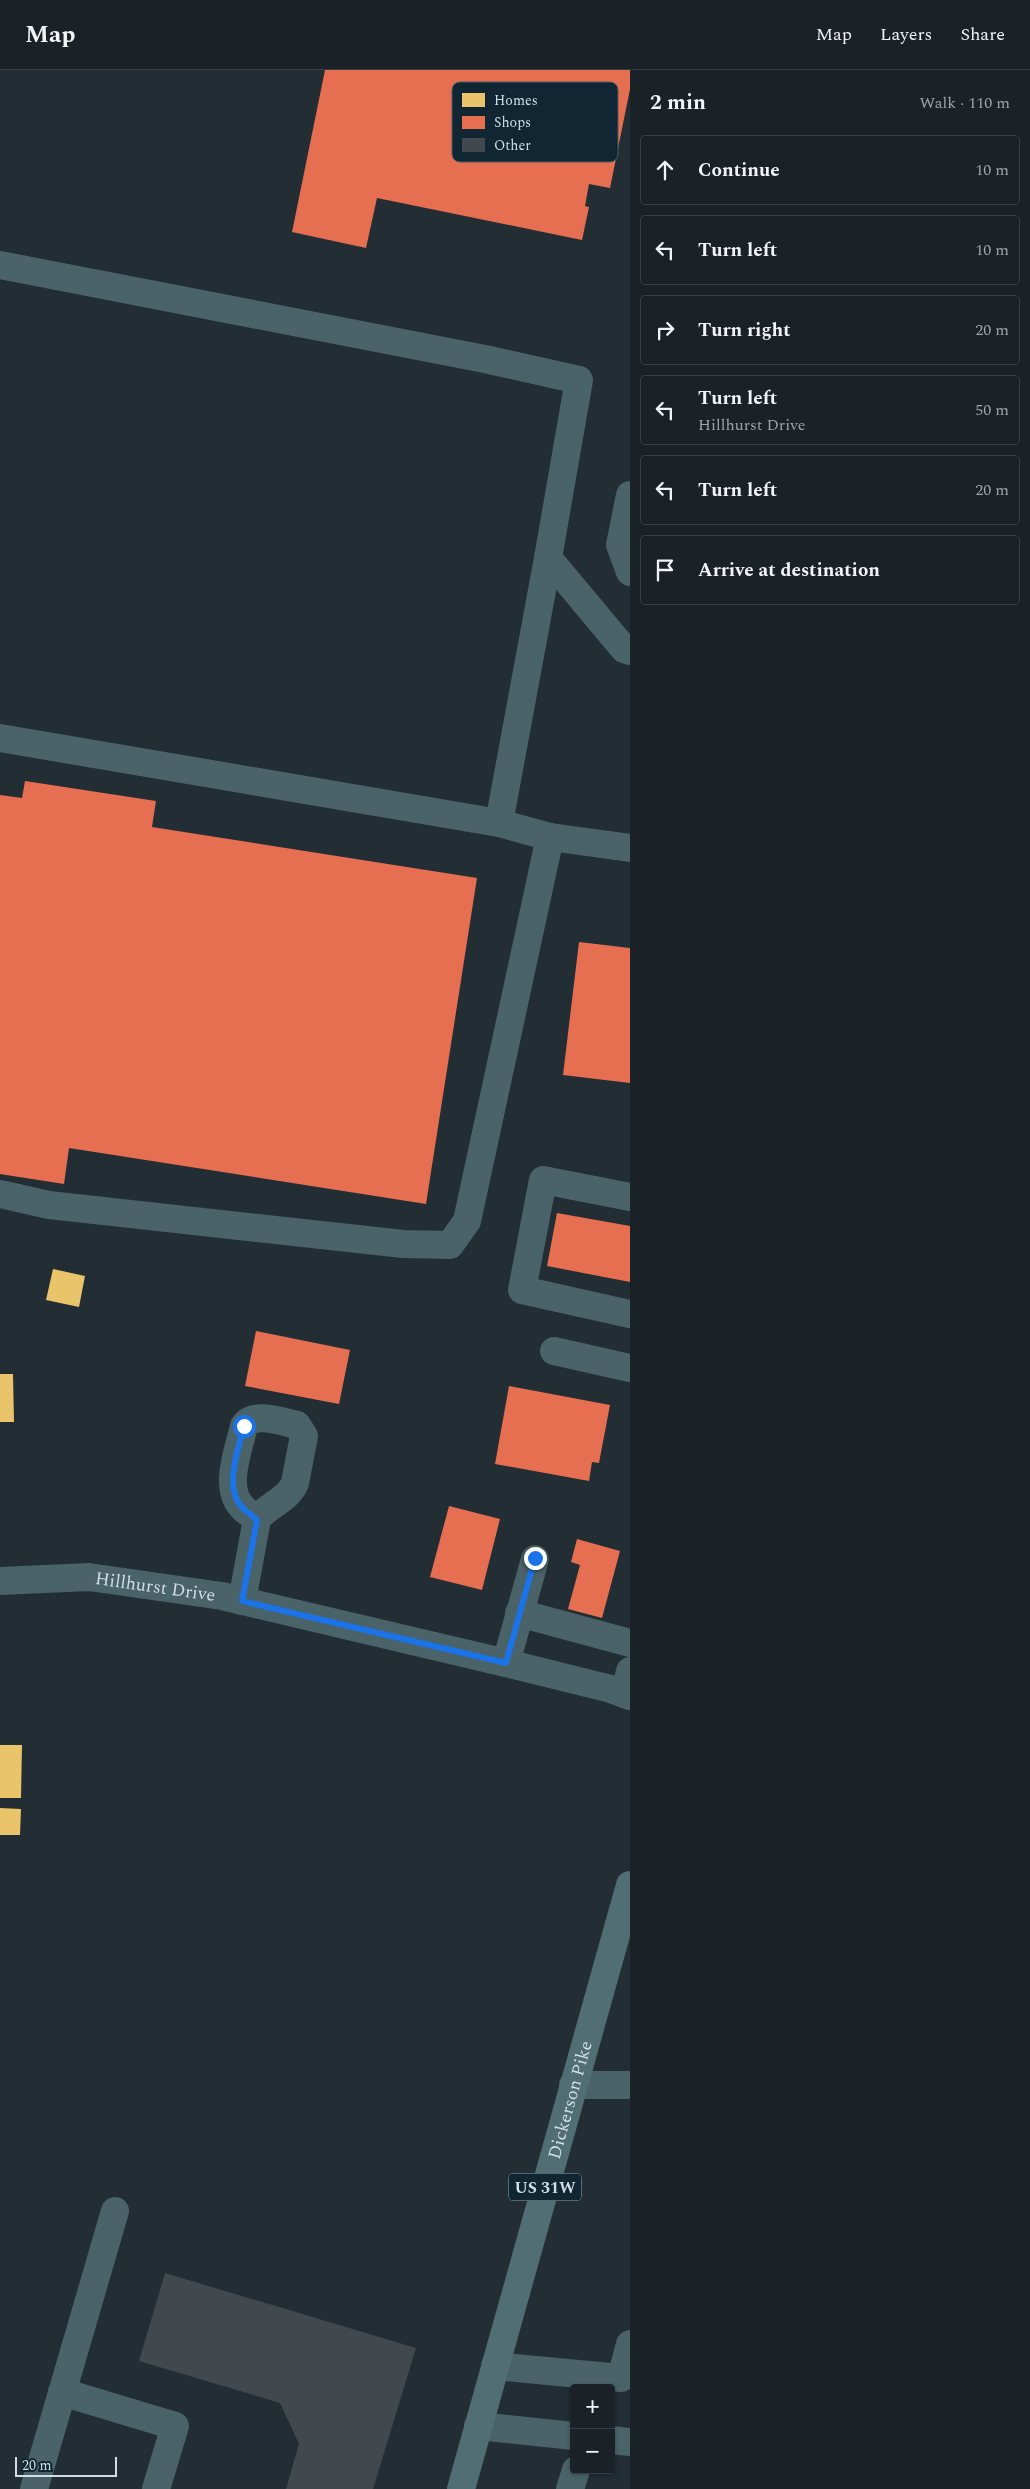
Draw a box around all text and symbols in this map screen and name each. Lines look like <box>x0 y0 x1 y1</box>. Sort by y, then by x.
text: Map <box>25 17 75 53</box>
text: Map <box>816 21 852 48</box>
text: Layers <box>880 21 932 48</box>
text: Share <box>960 21 1005 48</box>
legend <box>452 82 618 162</box>
text: 2 min <box>650 87 706 119</box>
text: Homes <box>494 90 538 111</box>
text: Walk · 110 m <box>919 91 1010 115</box>
text: Shops <box>494 112 531 133</box>
text: Other <box>494 135 531 156</box>
icon: ahead <box>651 156 679 184</box>
text: Continue <box>698 156 780 185</box>
text: 10 m <box>975 158 1009 182</box>
icon: left <box>651 236 679 264</box>
text: Turn left <box>698 236 777 265</box>
text: 10 m <box>975 238 1009 262</box>
icon: right <box>651 316 679 344</box>
text: Turn right <box>698 316 791 345</box>
text: 20 m <box>975 318 1009 342</box>
text: Turn left <box>698 384 777 413</box>
icon: left <box>651 396 679 424</box>
text: 50 m <box>975 398 1009 422</box>
text: Hillhurst Drive <box>698 413 806 437</box>
icon: left <box>651 476 679 504</box>
text: Turn left <box>698 476 777 505</box>
text: 20 m <box>975 478 1009 502</box>
icon: arrive <box>651 556 679 584</box>
text: Arrive at destination <box>698 556 880 585</box>
route start <box>233 1415 256 1438</box>
route end <box>524 1547 547 1570</box>
street label: Hillhurst Drive <box>93 1565 217 1609</box>
street label: Dickerson Pike <box>541 2038 600 2162</box>
road number: US 31W <box>509 2174 581 2200</box>
map controls <box>570 2384 615 2474</box>
button: + <box>570 2384 615 2429</box>
button: − <box>570 2429 615 2474</box>
scale bar <box>15 2454 118 2477</box>
text: 20 m <box>22 2455 52 2476</box>

